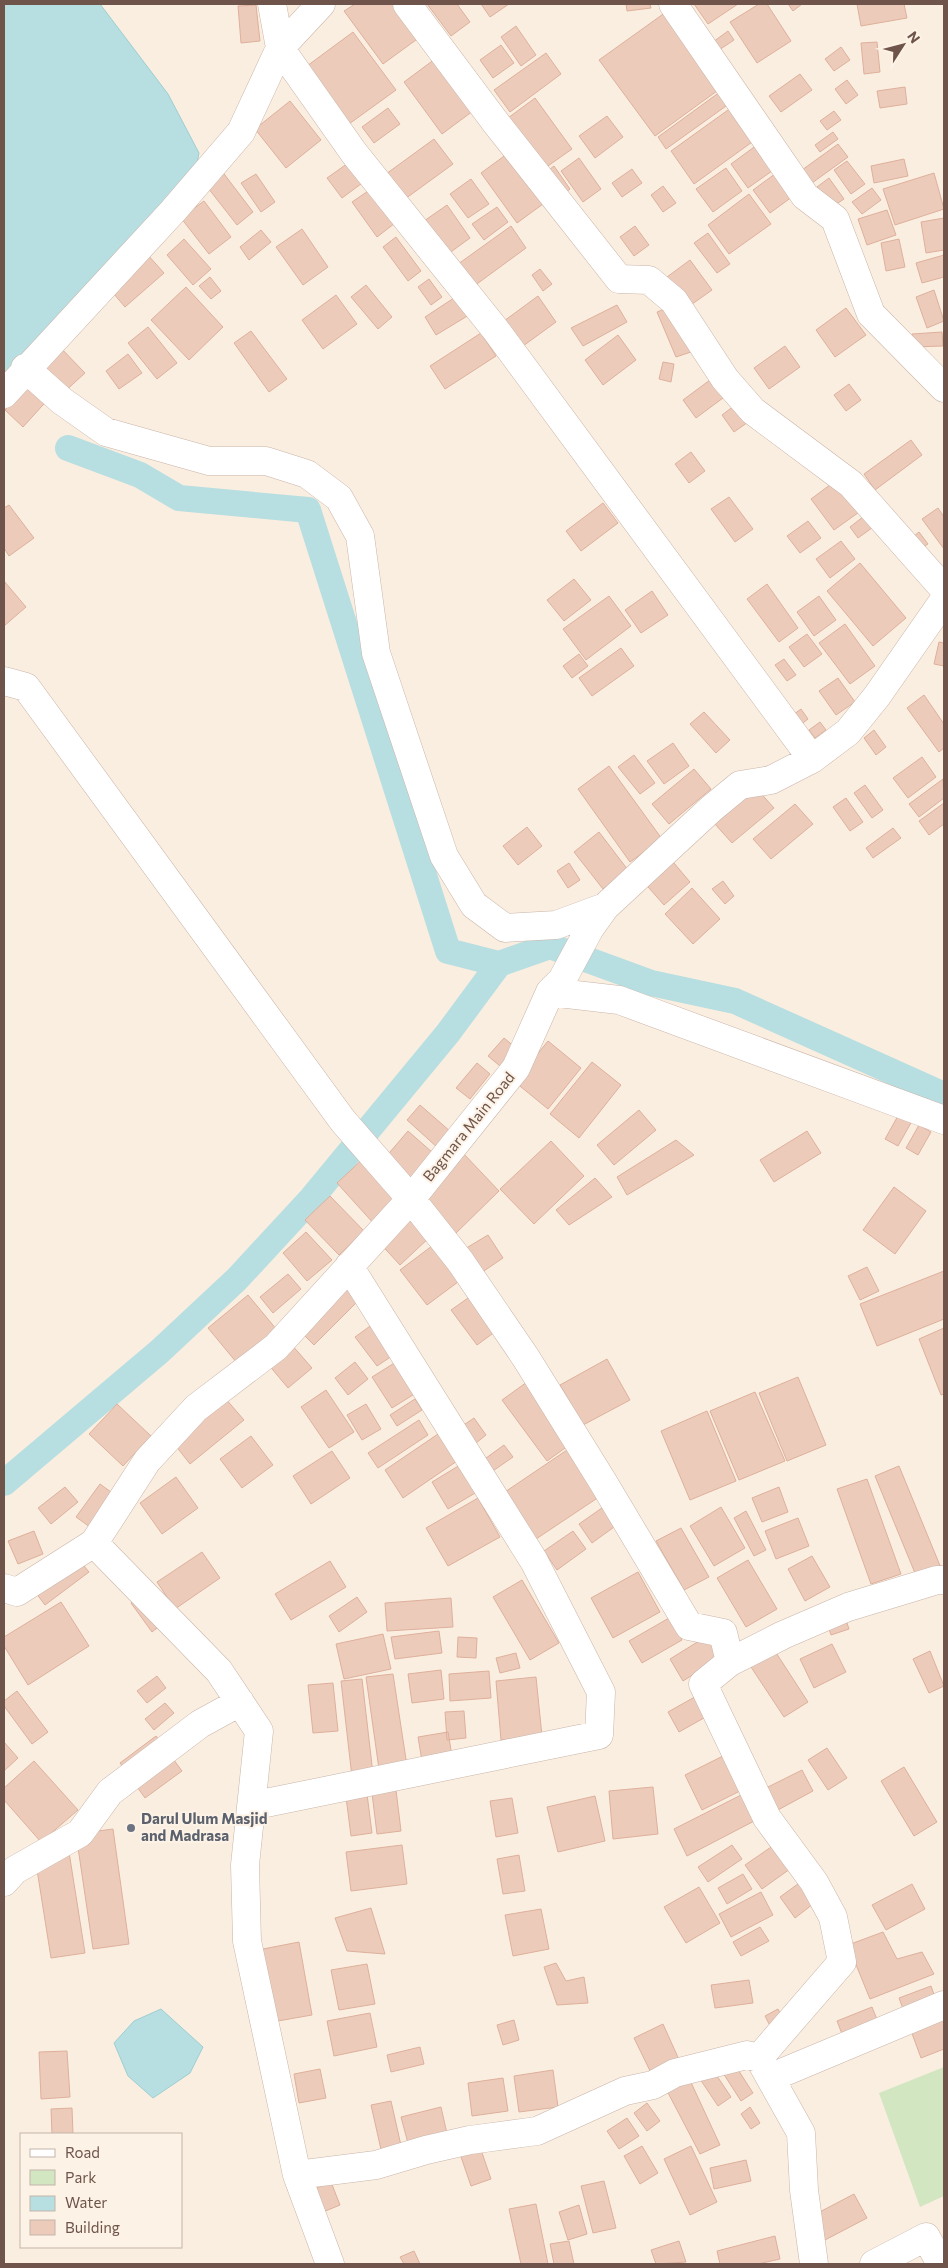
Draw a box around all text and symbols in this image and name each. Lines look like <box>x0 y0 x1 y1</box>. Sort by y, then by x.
north arrow <box>878 20 928 70</box>
text: N <box>904 28 924 46</box>
street label: Bagmara Main Road <box>419 1068 518 1185</box>
place label: Darul Ulum Masjid and Madrasa <box>141 1809 267 1844</box>
marker: Darul Ulum Masjid and Madrasa <box>125 1822 137 1834</box>
legend <box>20 2133 182 2248</box>
text: Road <box>65 2143 100 2161</box>
text: Park <box>65 2168 96 2186</box>
text: Water <box>65 2193 107 2211</box>
text: Building <box>65 2218 120 2236</box>

